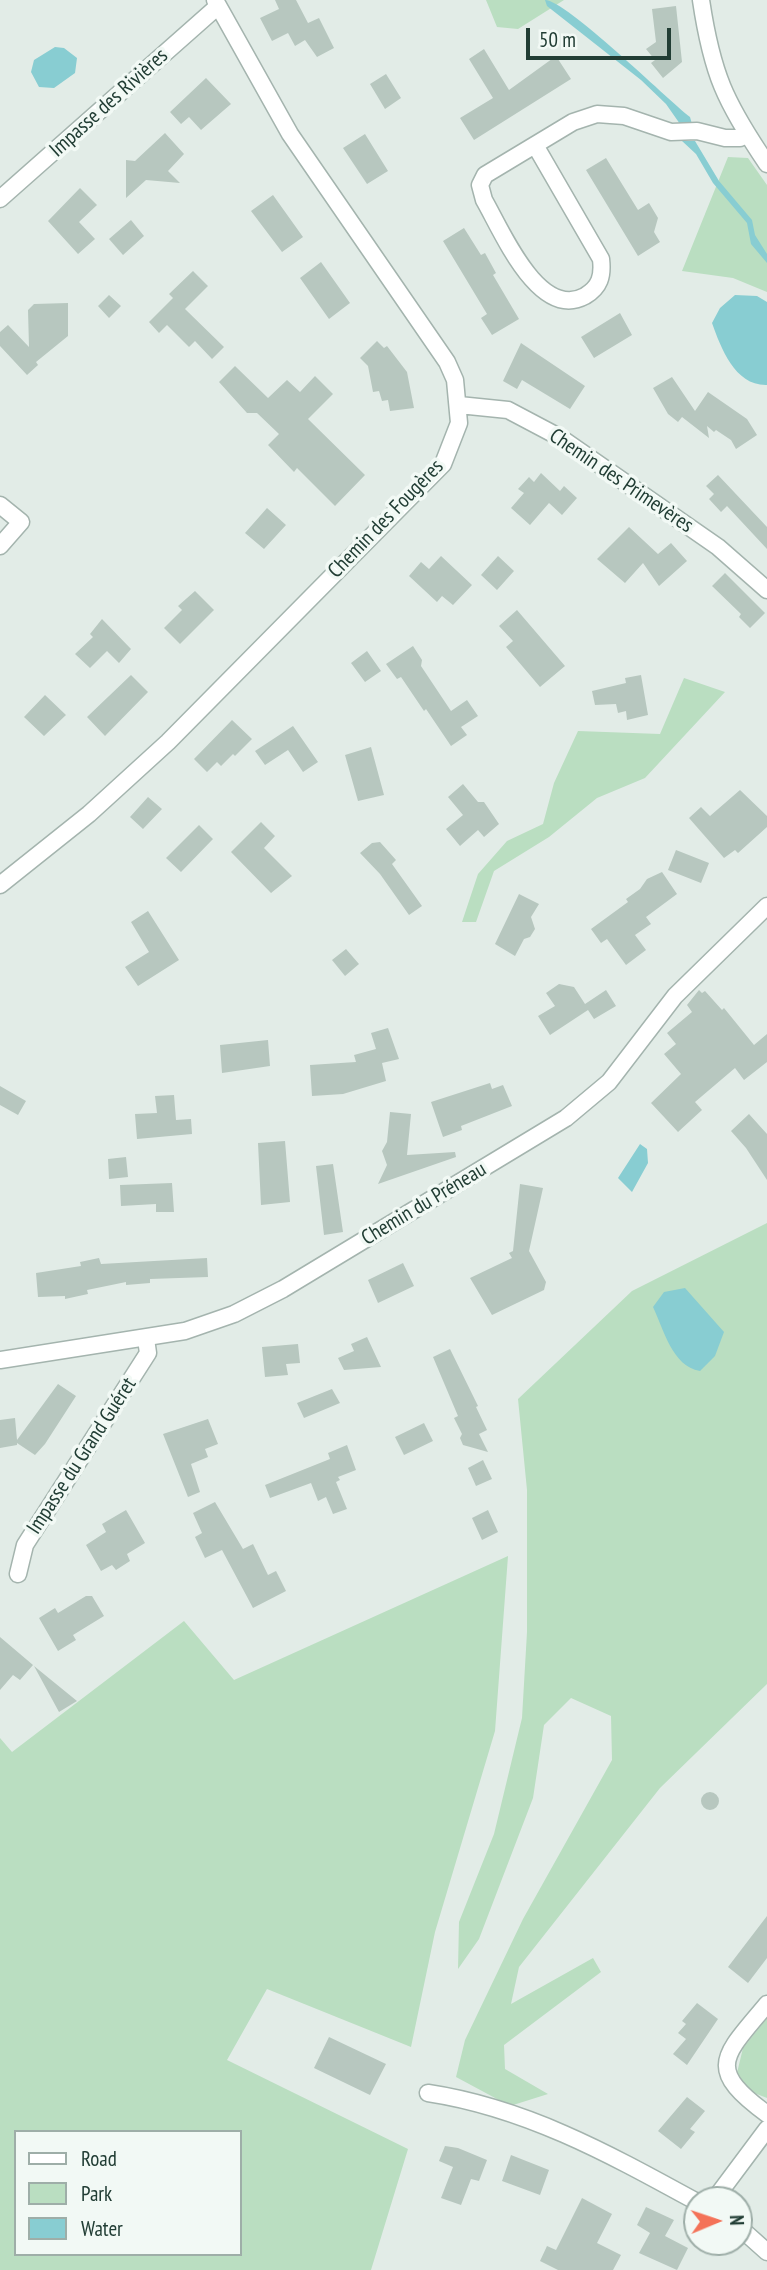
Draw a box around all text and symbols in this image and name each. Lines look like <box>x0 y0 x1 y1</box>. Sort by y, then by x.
scale bar <box>529 14 674 58</box>
text: 50 m <box>539 26 576 53</box>
street label: Impasse des Rivières <box>45 43 173 163</box>
street label: Chemin des Primevères <box>544 423 698 539</box>
street label: Chemin des Fougères <box>323 455 449 583</box>
street label: Chemin du Préneau <box>357 1157 491 1251</box>
street label: Impasse du Grand Guéret <box>22 1373 142 1539</box>
legend <box>14 2130 242 2256</box>
text: Road <box>81 2145 117 2172</box>
text: Park <box>81 2180 112 2207</box>
north arrow <box>683 2186 753 2256</box>
text: Water <box>81 2215 123 2242</box>
text: N <box>725 2215 749 2226</box>

